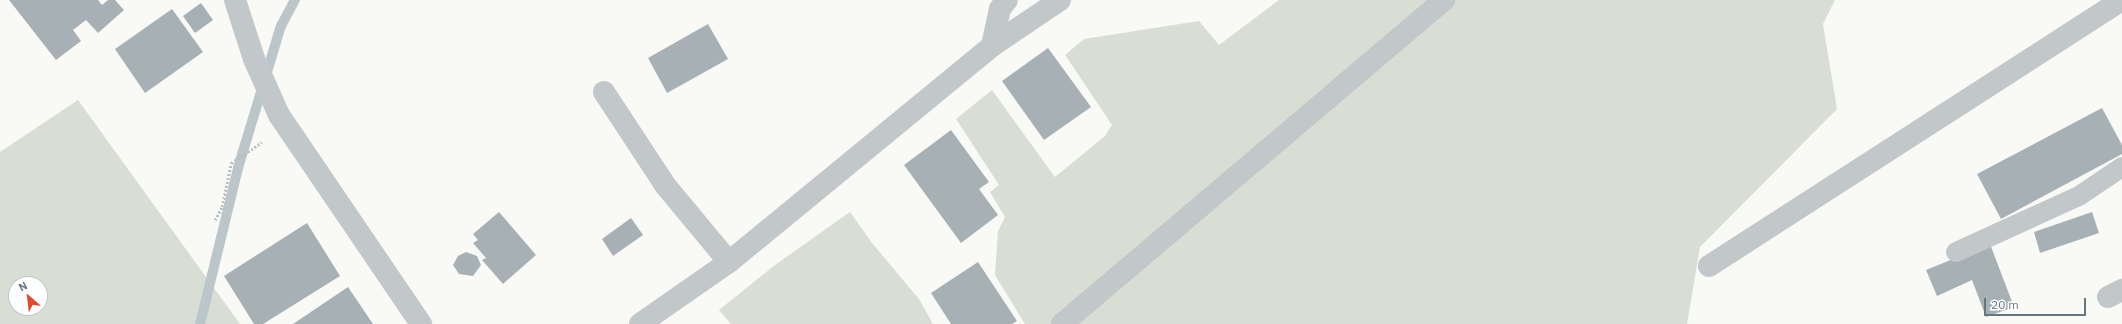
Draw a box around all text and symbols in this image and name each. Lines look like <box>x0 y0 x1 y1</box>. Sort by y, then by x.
north arrow <box>8 276 48 316</box>
text: N <box>16 278 30 294</box>
scale bar <box>1986 290 2088 316</box>
text: 20 m <box>1991 297 2019 312</box>

